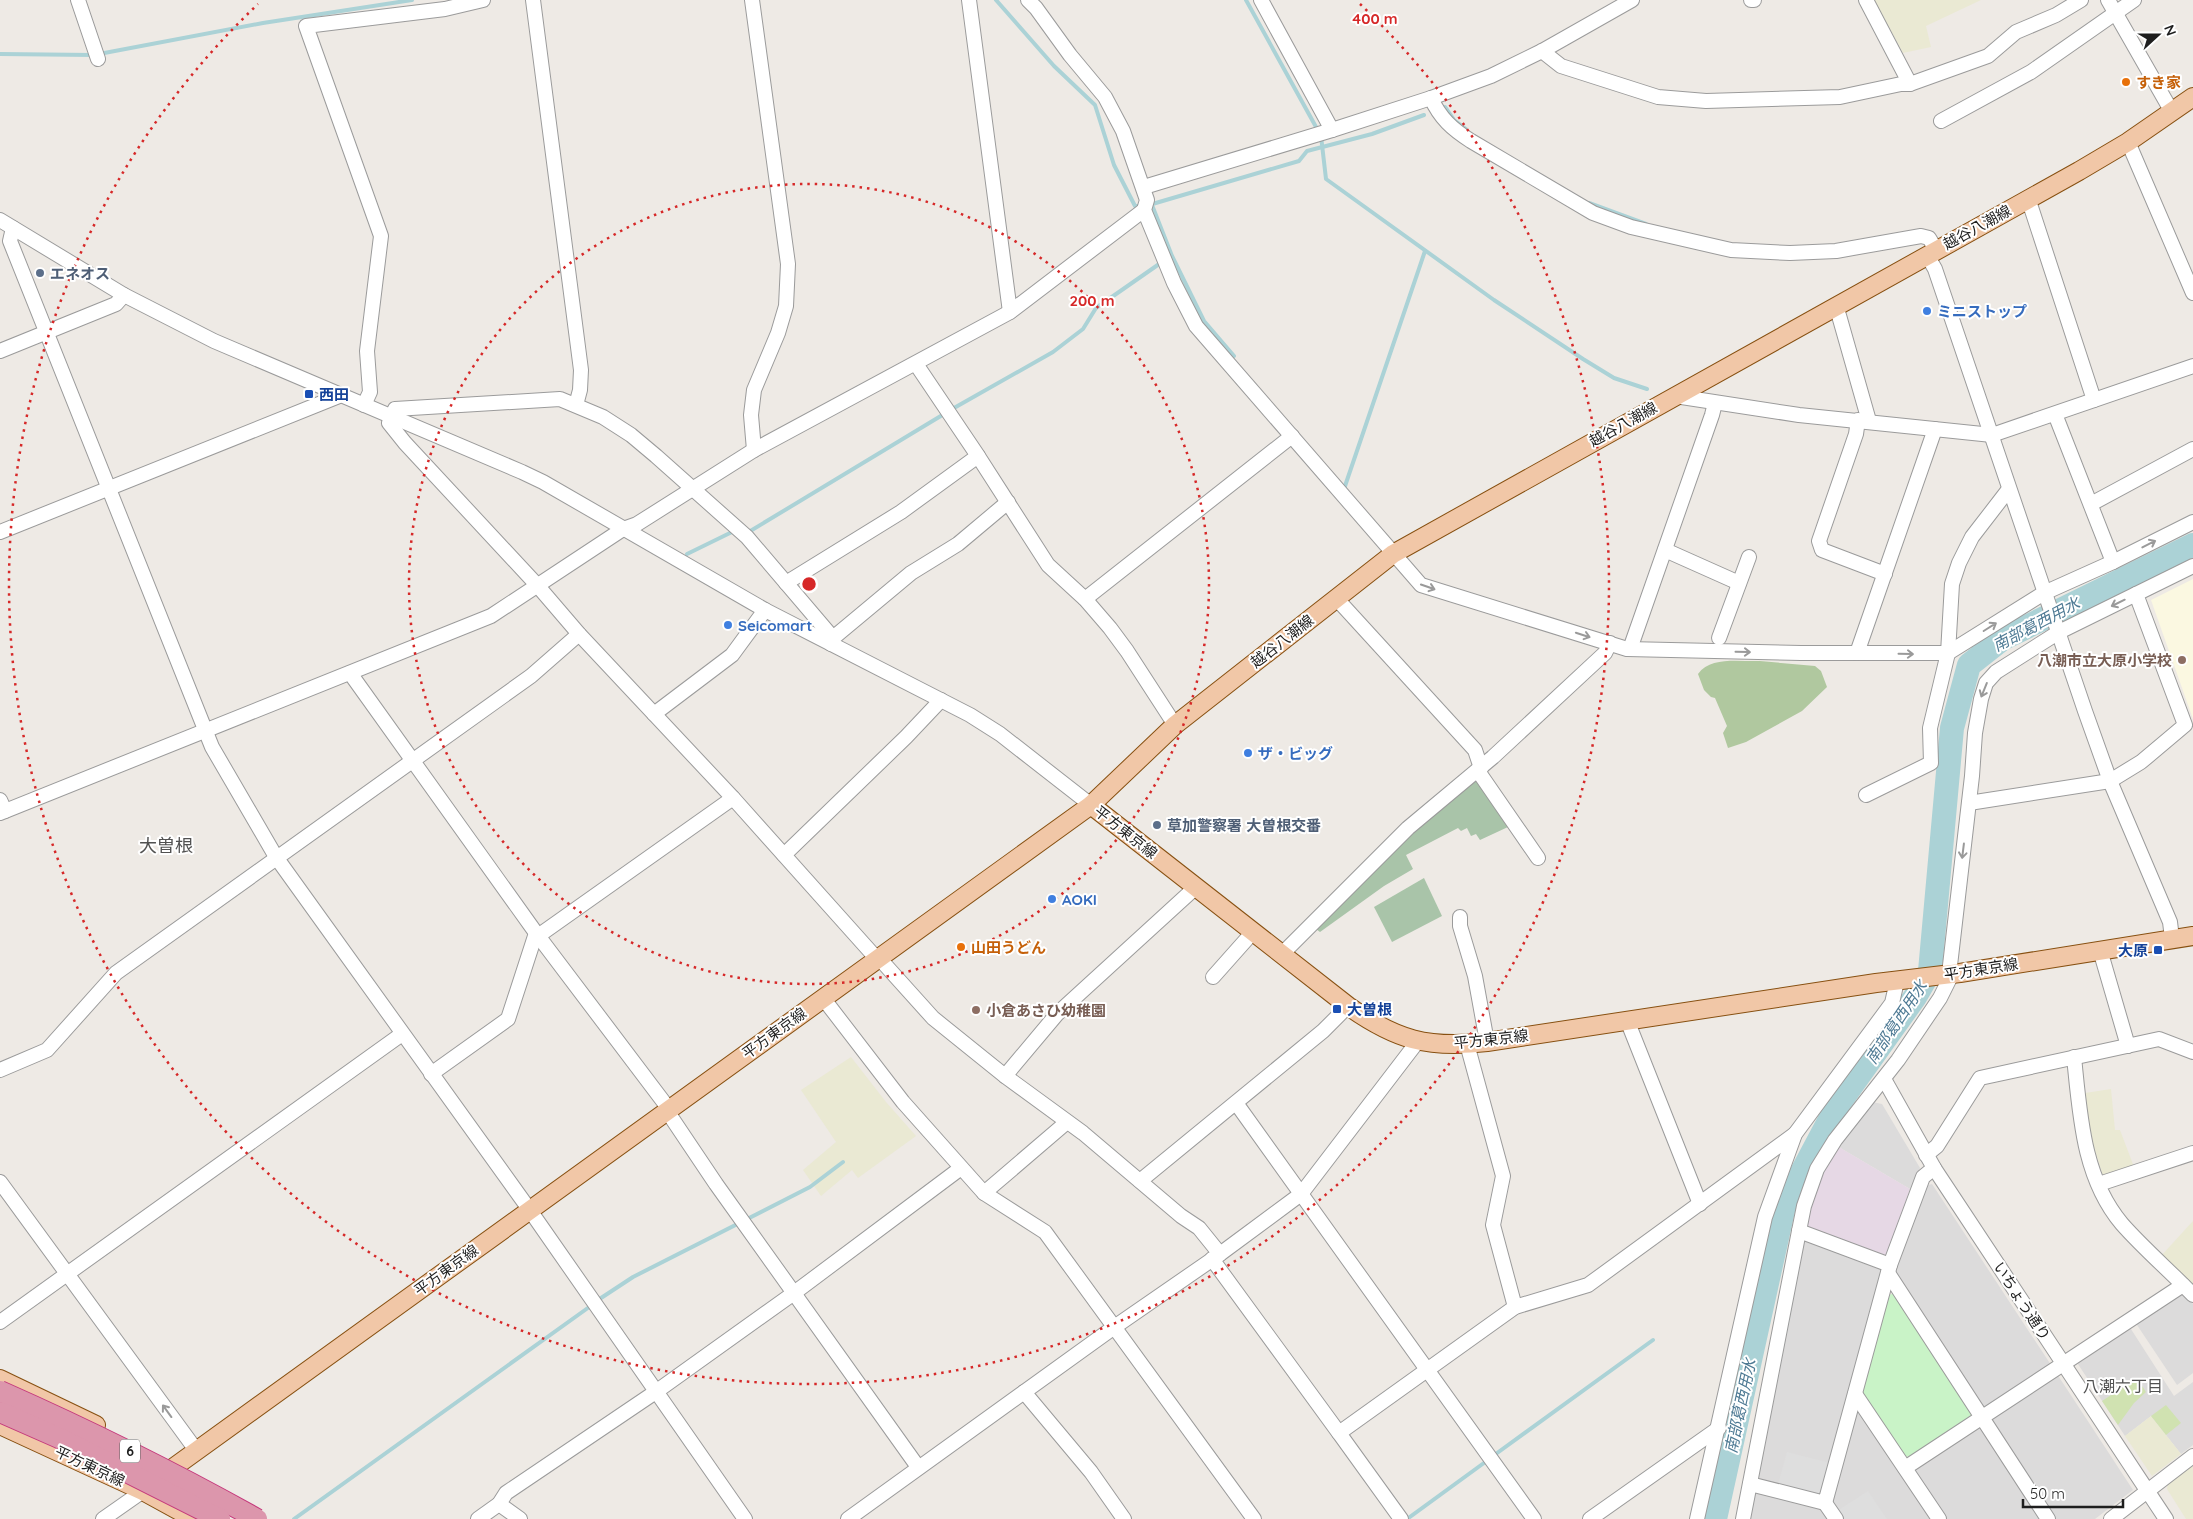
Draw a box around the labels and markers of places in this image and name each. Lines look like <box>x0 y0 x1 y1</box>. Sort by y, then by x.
place label: すき家 <box>2136 73 2181 92</box>
marker: すき家 <box>2120 76 2132 88</box>
place label: エネオス <box>50 264 110 283</box>
marker: エネオス <box>34 267 46 279</box>
place label: ミニストップ <box>1937 302 2027 321</box>
marker: ミニストップ <box>1921 305 1933 317</box>
place label: 西田 <box>319 385 349 404</box>
marker: 西田 <box>303 388 315 400</box>
centre of rings <box>800 575 818 593</box>
place label: Seicomart <box>738 616 812 635</box>
marker: Seicomart <box>722 619 734 631</box>
place label: 八潮市立大原小学校 <box>2037 651 2172 670</box>
marker: 八潮市立大原小学校 <box>2176 654 2188 666</box>
place label: ザ・ビッグ <box>1258 744 1333 763</box>
marker: ザ・ビッグ <box>1242 747 1254 759</box>
place label: 草加警察署 大曽根交番 <box>1167 816 1321 835</box>
marker: 草加警察署 大曽根交番 <box>1151 819 1163 831</box>
place label: AOKI <box>1062 890 1097 909</box>
marker: AOKI <box>1046 893 1058 905</box>
place label: 山田うどん <box>971 938 1046 957</box>
marker: 山田うどん <box>955 941 967 953</box>
place label: 大原 <box>2118 941 2148 960</box>
marker: 大原 <box>2152 944 2164 956</box>
place label: 大曽根 <box>1347 1000 1392 1019</box>
place label: 小倉あさひ幼稚園 <box>986 1001 1106 1020</box>
marker: 大曽根 <box>1331 1003 1343 1015</box>
marker: 小倉あさひ幼稚園 <box>970 1004 982 1016</box>

